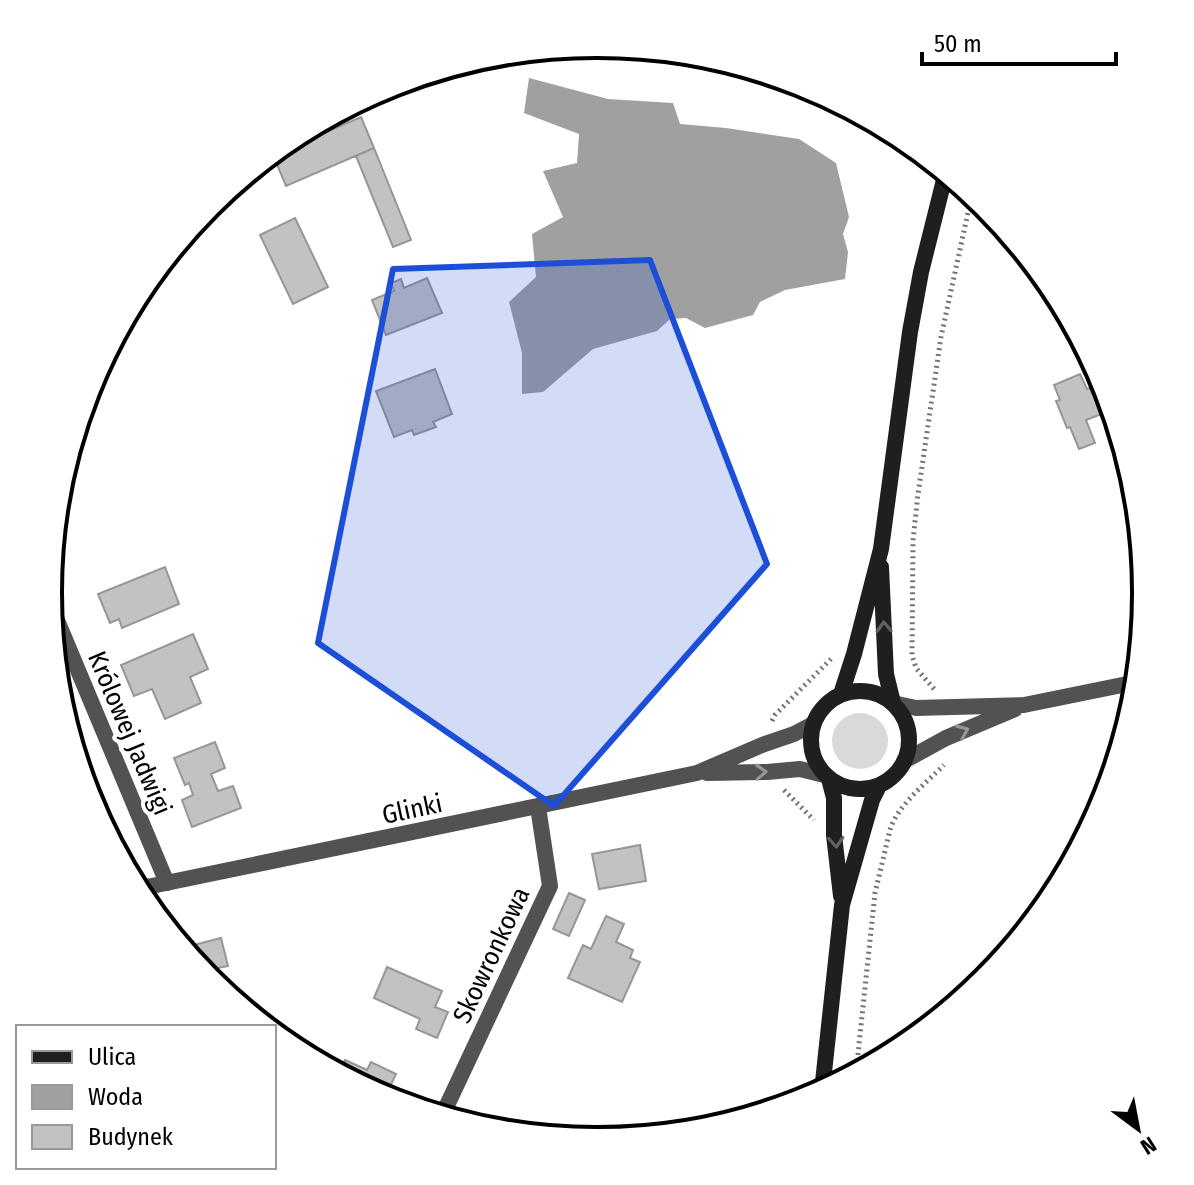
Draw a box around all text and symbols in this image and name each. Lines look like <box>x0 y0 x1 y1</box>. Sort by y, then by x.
scale bar <box>922 16 1116 66</box>
text: 50 m <box>934 30 982 58</box>
one-way arrow <box>875 620 892 633</box>
street label: Królowej Jadwigi <box>81 647 178 820</box>
one-way arrow <box>955 725 969 741</box>
one-way arrow <box>755 763 768 781</box>
street label: Glinki <box>379 788 445 831</box>
one-way arrow <box>827 836 844 849</box>
street label: Skowronkowa <box>447 882 536 1028</box>
legend <box>16 1025 276 1169</box>
text: Ulica <box>88 1043 136 1071</box>
text: Woda <box>88 1083 143 1111</box>
north arrow <box>1098 1089 1178 1169</box>
text: Budynek <box>88 1123 174 1151</box>
text: N <box>1136 1131 1161 1160</box>

